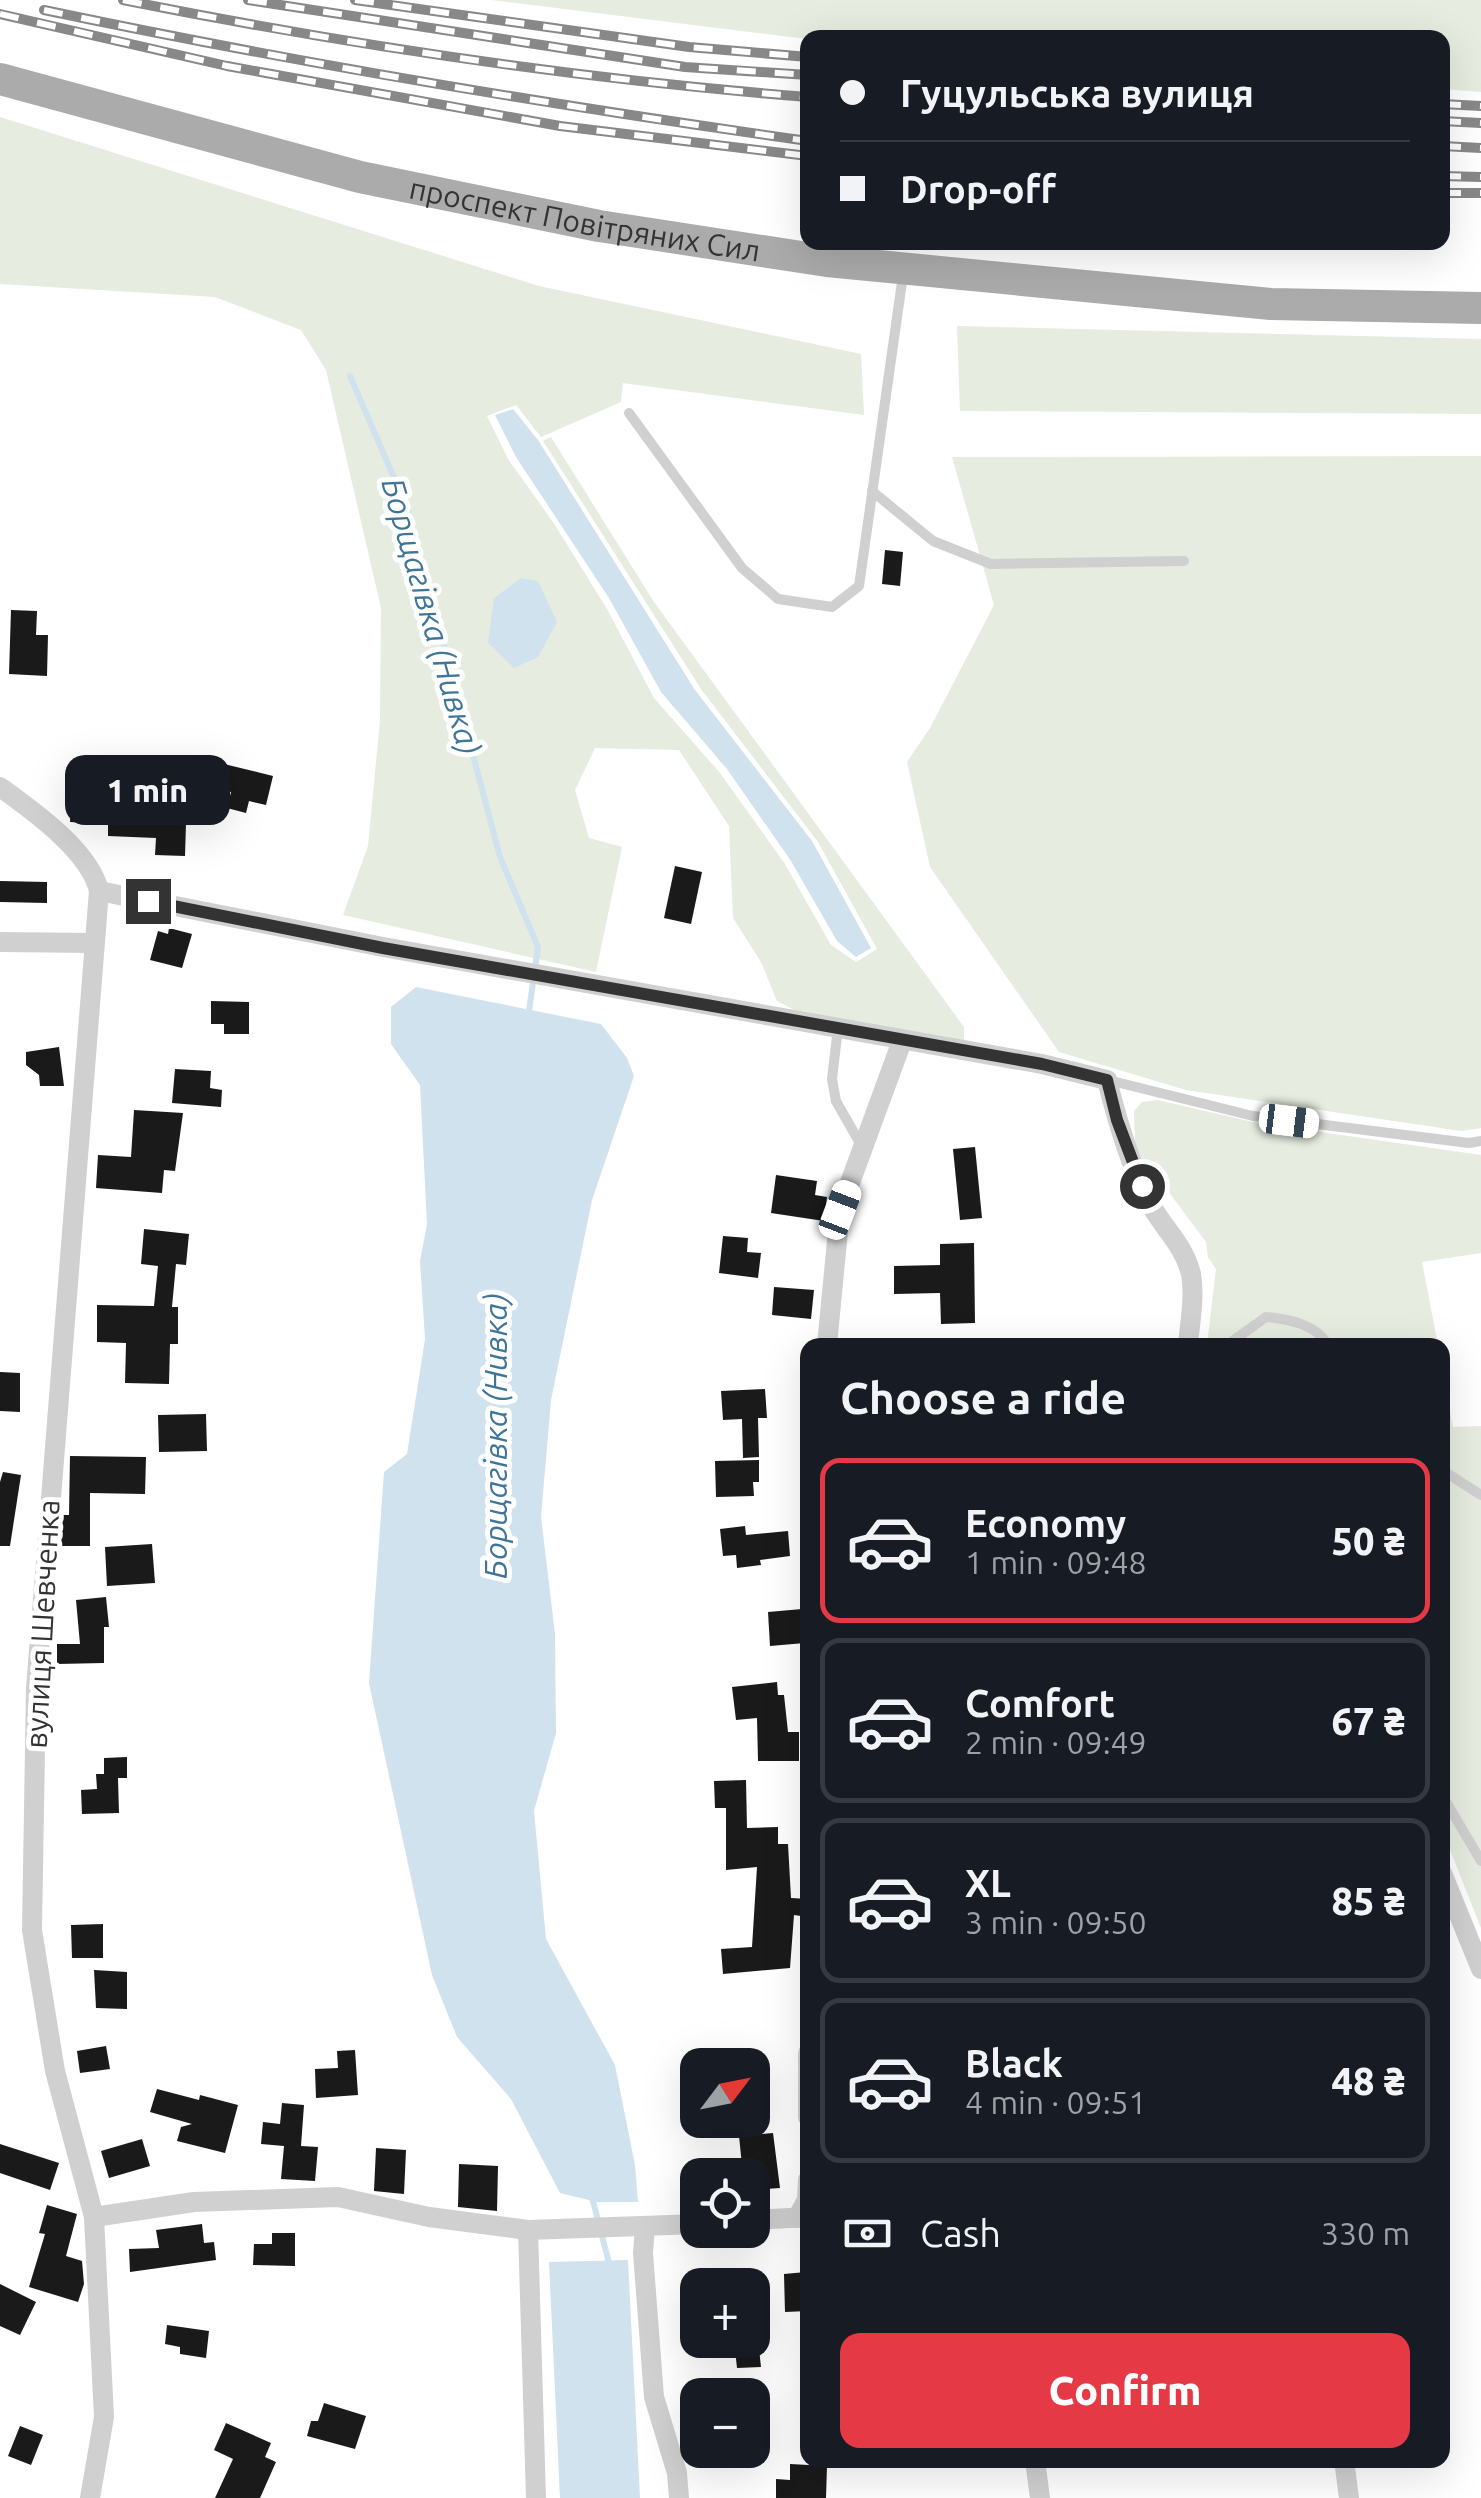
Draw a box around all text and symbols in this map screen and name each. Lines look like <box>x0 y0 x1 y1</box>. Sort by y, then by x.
text: Гуцульська вулиця <box>900 72 1254 114</box>
text: Drop-off <box>900 168 1056 210</box>
street label: проспект Повітряних Сил <box>406 171 763 268</box>
water label: Борщагівка (Нивка) <box>375 474 489 758</box>
callout: 1 min <box>66 756 230 826</box>
text: 1 min <box>107 772 188 808</box>
route end <box>126 879 171 924</box>
car <box>1257 1102 1321 1140</box>
route start <box>1120 1164 1165 1209</box>
car <box>815 1177 865 1243</box>
water label: Борщагівка (Нивка) <box>477 1293 513 1579</box>
text: Choose a ride <box>840 1372 1126 1423</box>
icon: car <box>845 1496 935 1586</box>
street label: вулиця Шевченка <box>19 1499 65 1749</box>
text: Economy <box>965 1502 1126 1544</box>
text: 50 ₴ <box>1332 1520 1405 1562</box>
text: 1 min · 09:48 <box>965 1544 1147 1580</box>
icon: car <box>845 1676 935 1766</box>
text: Comfort <box>965 1682 1115 1724</box>
text: 67 ₴ <box>1332 1700 1405 1742</box>
text: 2 min · 09:49 <box>965 1724 1147 1760</box>
icon: car <box>845 1856 935 1946</box>
text: XL <box>965 1862 1011 1904</box>
text: 85 ₴ <box>1332 1880 1405 1922</box>
text: 3 min · 09:50 <box>965 1904 1147 1940</box>
icon: car <box>845 2036 935 2126</box>
text: Black <box>965 2042 1063 2084</box>
north arrow <box>680 2048 770 2138</box>
map controls <box>680 2048 770 2468</box>
text: 48 ₴ <box>1332 2060 1405 2102</box>
text: 4 min · 09:51 <box>965 2084 1147 2120</box>
button: locate <box>680 2158 770 2248</box>
icon: cash <box>840 2206 895 2261</box>
text: Cash <box>920 2212 1001 2254</box>
text: 330 m <box>1321 2215 1410 2251</box>
button: + <box>680 2268 770 2358</box>
button: Confirm <box>840 2333 1410 2448</box>
button: − <box>680 2378 770 2468</box>

